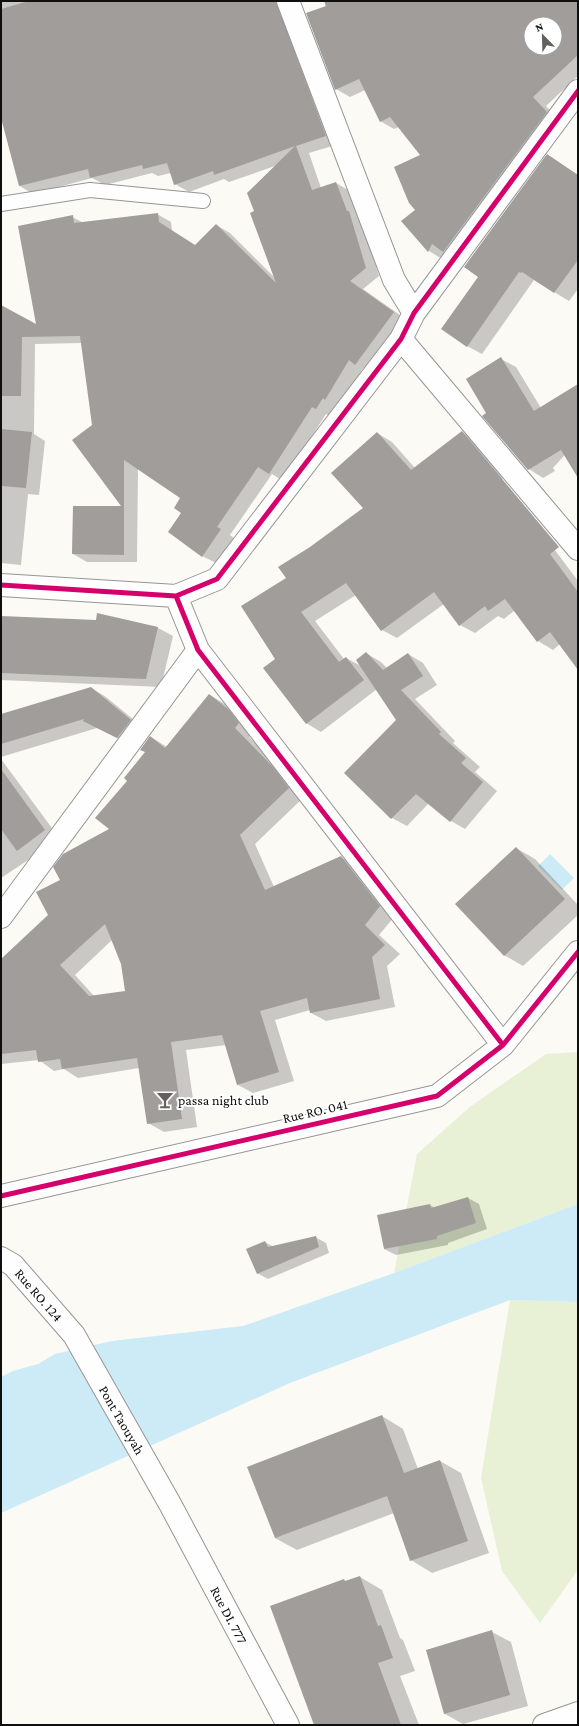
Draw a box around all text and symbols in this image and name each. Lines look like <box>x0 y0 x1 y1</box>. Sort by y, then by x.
north arrow <box>523 16 563 56</box>
text: N <box>533 20 545 34</box>
bar icon: passa night club <box>155 1090 175 1110</box>
place label: passa night club <box>178 1092 269 1108</box>
street label: Rue RO. 041 <box>281 1096 349 1126</box>
street label: Rue RO. 124 <box>12 1265 66 1325</box>
street label: Pont Taouyah <box>96 1383 148 1458</box>
street label: Rue DI. 777 <box>207 1584 251 1647</box>

